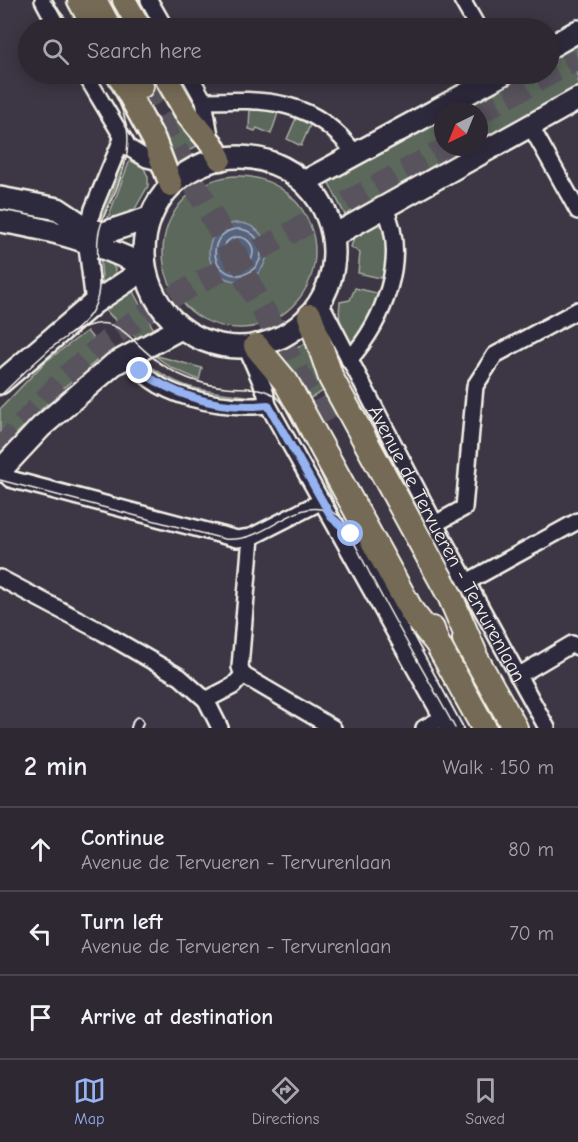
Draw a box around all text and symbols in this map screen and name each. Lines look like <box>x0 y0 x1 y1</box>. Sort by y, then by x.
search box <box>18 18 560 84</box>
icon: search <box>39 35 72 68</box>
text: Search here <box>87 38 202 64</box>
north arrow <box>434 102 488 156</box>
route end <box>126 357 152 383</box>
street label: Avenue de Tervueren - Tervurenlaan <box>363 401 530 686</box>
route start <box>337 520 363 546</box>
text: 2 min <box>24 752 87 782</box>
text: Walk · 150 m <box>443 756 554 779</box>
text: Continue <box>81 825 164 851</box>
icon: ahead <box>24 833 57 866</box>
text: 80 m <box>508 838 554 861</box>
text: Avenue de Tervueren - Tervurenlaan <box>81 851 391 874</box>
text: Turn left <box>81 909 163 935</box>
icon: left <box>24 917 57 950</box>
text: 70 m <box>509 922 554 945</box>
text: Avenue de Tervueren - Tervurenlaan <box>81 935 391 958</box>
icon: arrive <box>24 1001 57 1034</box>
text: Arrive at destination <box>81 1004 273 1030</box>
tab: Map <box>73 1074 106 1128</box>
tab: Directions <box>252 1074 319 1128</box>
tab: Saved <box>465 1074 505 1128</box>

